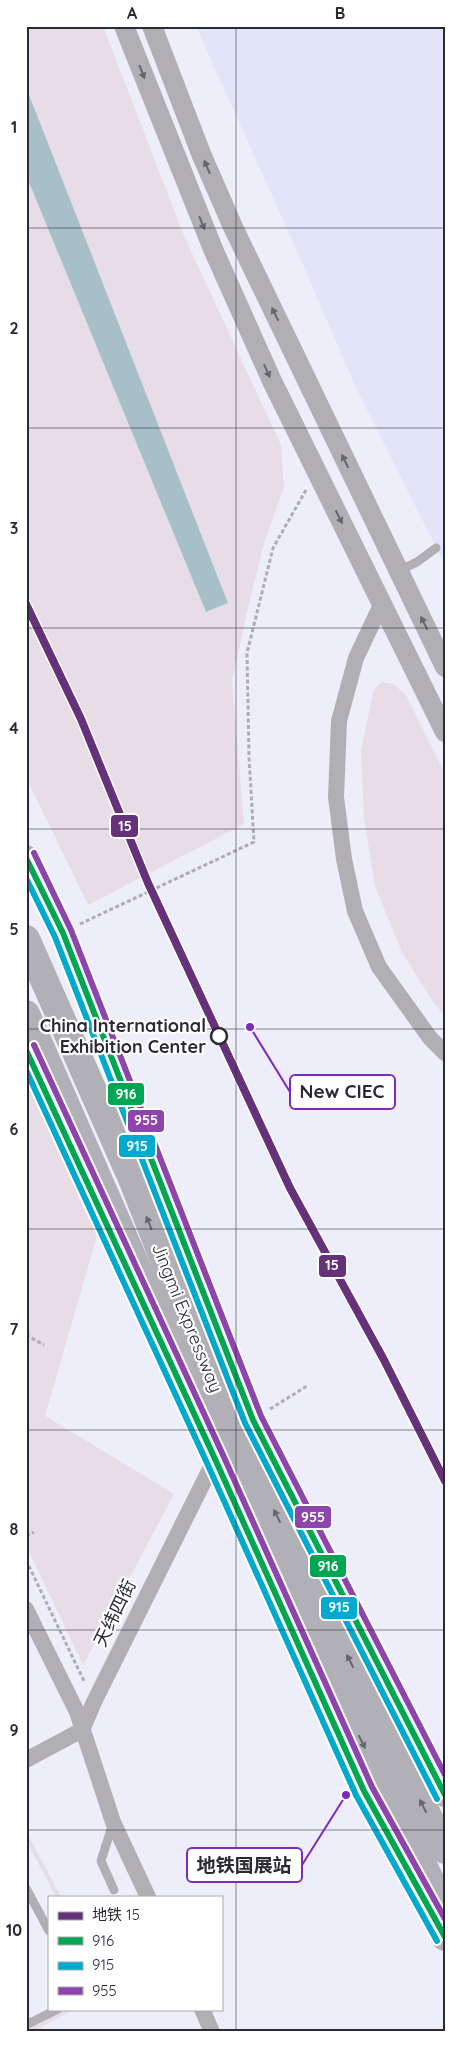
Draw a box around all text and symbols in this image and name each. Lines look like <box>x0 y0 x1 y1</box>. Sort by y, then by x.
text: A <box>127 3 138 23</box>
text: B <box>335 3 345 23</box>
one-way arrow <box>139 64 146 79</box>
text: 1 <box>11 117 17 137</box>
one-way arrow <box>203 159 211 174</box>
one-way arrow <box>199 215 206 230</box>
one-way arrow <box>271 307 279 321</box>
text: 2 <box>9 318 19 338</box>
one-way arrow <box>264 364 272 378</box>
one-way arrow <box>341 454 349 468</box>
one-way arrow <box>335 510 343 524</box>
text: 3 <box>10 518 18 538</box>
one-way arrow <box>419 616 427 630</box>
text: 4 <box>9 718 19 738</box>
line badge: 15 <box>110 814 139 838</box>
text: 15 <box>118 817 132 835</box>
text: 5 <box>9 919 19 939</box>
place label: China International Exhibition Center <box>40 1014 206 1058</box>
marker: China International Exhibition Center <box>210 1027 228 1045</box>
callout: New CIEC <box>290 1075 395 1109</box>
text: New CIEC <box>299 1079 385 1103</box>
line badge: 916 <box>107 1082 145 1106</box>
text: 916 <box>115 1085 137 1103</box>
line badge: 955 <box>127 1109 165 1133</box>
text: 955 <box>134 1111 158 1129</box>
text: 6 <box>10 1119 19 1139</box>
line badge: 915 <box>118 1134 156 1158</box>
text: 915 <box>126 1137 148 1155</box>
one-way arrow <box>145 1215 153 1230</box>
street label: Jingmi Expressway <box>147 1240 228 1396</box>
line badge: 15 <box>318 1254 347 1278</box>
text: 15 <box>325 1256 339 1274</box>
text: 7 <box>10 1319 19 1339</box>
line badge: 955 <box>294 1505 332 1529</box>
text: 955 <box>301 1508 325 1526</box>
one-way arrow <box>273 1509 281 1523</box>
text: 8 <box>10 1519 19 1539</box>
line badge: 916 <box>309 1554 347 1578</box>
text: 916 <box>317 1557 339 1575</box>
street label: 天纬四街 <box>88 1575 141 1650</box>
line badge: 915 <box>320 1596 358 1620</box>
text: 915 <box>328 1598 350 1616</box>
one-way arrow <box>346 1654 354 1668</box>
text: 9 <box>9 1720 19 1740</box>
one-way arrow <box>358 1735 366 1749</box>
one-way arrow <box>419 1799 427 1814</box>
callout: 地铁国展站 <box>187 1848 302 1882</box>
text: 地铁国展站 <box>196 1853 292 1877</box>
legend <box>48 1896 222 2010</box>
text: 地铁 15 <box>92 1905 140 1924</box>
text: 10 <box>6 1920 22 1940</box>
text: 916 <box>92 1931 114 1950</box>
text: 915 <box>92 1955 114 1974</box>
text: 955 <box>92 1981 117 2000</box>

